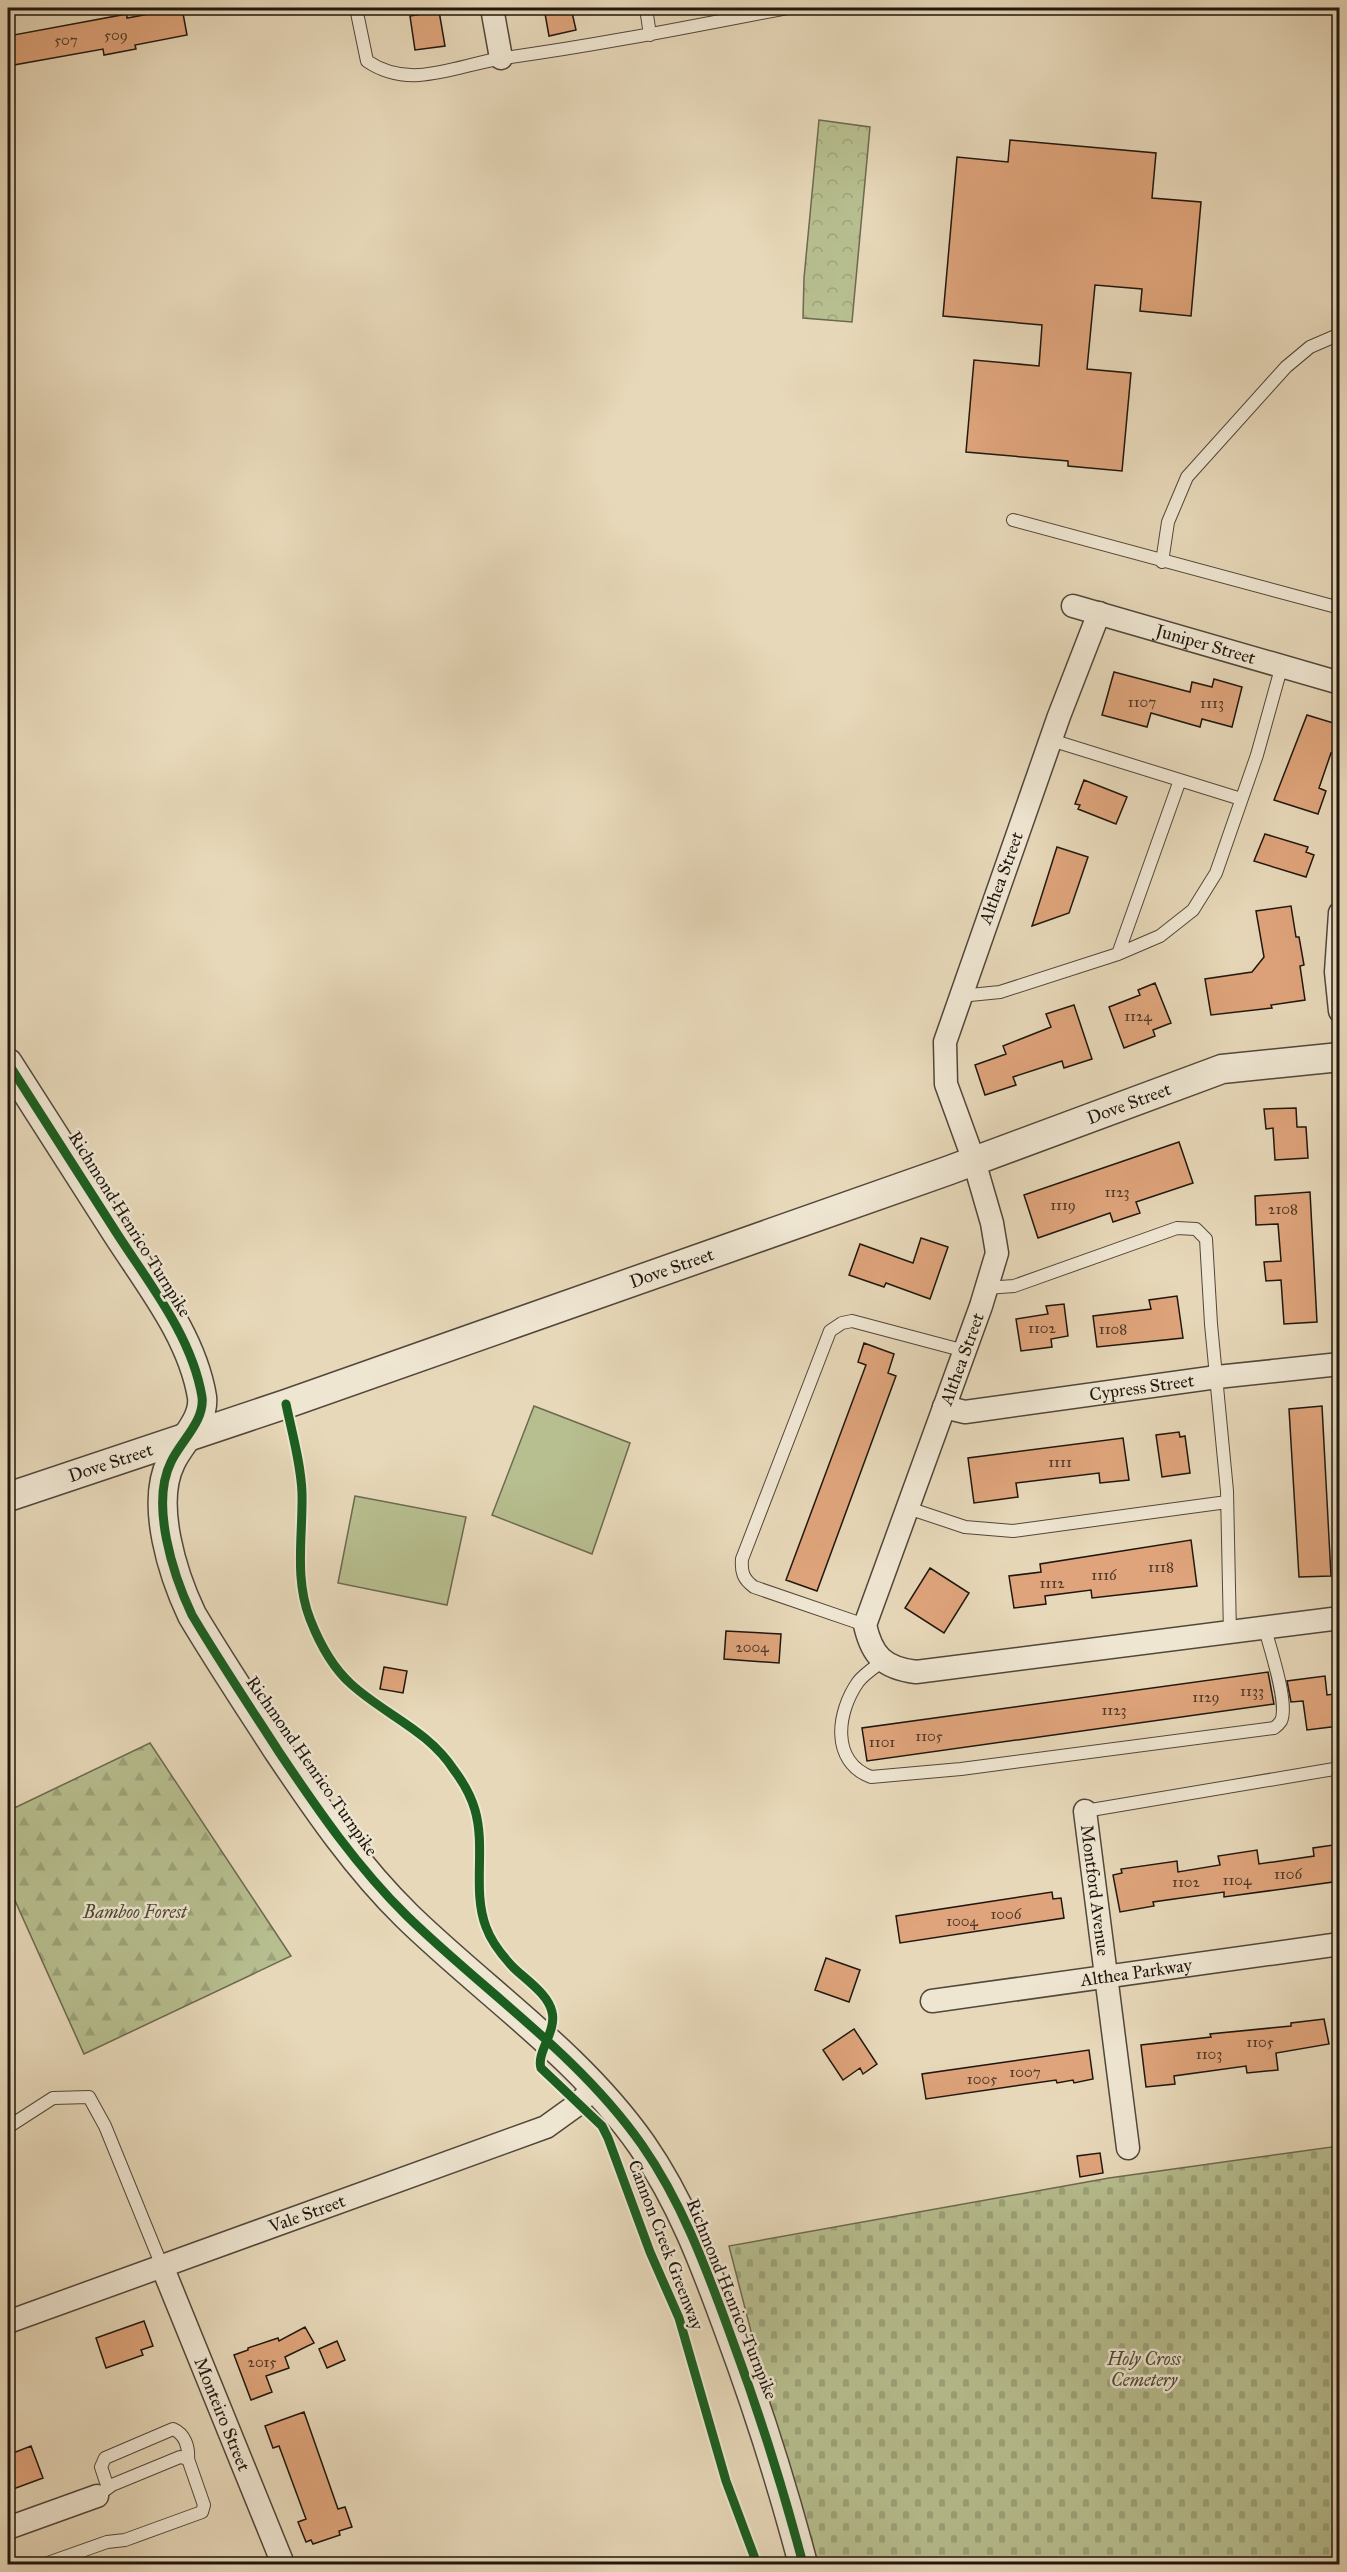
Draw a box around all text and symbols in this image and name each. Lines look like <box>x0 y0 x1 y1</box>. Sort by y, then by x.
house number: 509 <box>104 26 128 44</box>
house number: 507 <box>54 31 78 49</box>
street label: Juniper Street <box>1151 619 1259 669</box>
house number: 1107 <box>1128 693 1156 711</box>
house number: 1113 <box>1200 694 1224 712</box>
street label: Althea Street <box>974 828 1028 928</box>
house number: 1124 <box>1124 1007 1152 1025</box>
street label: Dove Street <box>1084 1078 1174 1129</box>
street label: Richmond Henrico Turnpike <box>64 1127 196 1321</box>
house number: 1123 <box>1104 1183 1130 1201</box>
house number: 1119 <box>1050 1196 1076 1214</box>
house number: 2108 <box>1268 1200 1298 1218</box>
street label: Dove Street <box>627 1243 717 1293</box>
street label: Althea Street <box>935 1309 989 1409</box>
house number: 1102 <box>1028 1319 1057 1337</box>
house number: 1108 <box>1099 1320 1127 1338</box>
street label: Cypress Street <box>1088 1369 1196 1406</box>
street label: Dove Street <box>65 1438 156 1487</box>
house number: 1111 <box>1048 1453 1072 1471</box>
house number: 1118 <box>1148 1558 1174 1576</box>
house number: 1116 <box>1091 1566 1118 1584</box>
house number: 1112 <box>1039 1574 1065 1592</box>
house number: 2004 <box>735 1638 769 1656</box>
street label: Richmond Henrico Turnpike <box>241 1672 383 1860</box>
house number: 1133 <box>1240 1682 1264 1700</box>
house number: 1129 <box>1192 1688 1220 1706</box>
house number: 1123 <box>1101 1701 1127 1719</box>
house number: 1105 <box>915 1727 943 1745</box>
house number: 1101 <box>869 1733 895 1751</box>
street label: Montford Avenue <box>1076 1823 1114 1957</box>
house number: 1106 <box>1274 1865 1303 1883</box>
house number: 1104 <box>1223 1871 1252 1889</box>
house number: 1102 <box>1172 1873 1201 1891</box>
park label: Bamboo Forest <box>82 1901 188 1923</box>
house number: 1006 <box>990 1905 1023 1923</box>
house number: 1004 <box>946 1912 978 1930</box>
street label: Althea Parkway <box>1078 1954 1194 1991</box>
house number: 1105 <box>1246 2033 1274 2051</box>
house number: 1103 <box>1196 2045 1222 2063</box>
house number: 1007 <box>1009 2063 1041 2081</box>
house number: 1005 <box>967 2070 997 2088</box>
street label: Cannon Creek Greenway <box>623 2157 709 2334</box>
street label: Vale Street <box>265 2190 349 2238</box>
street label: Richmond Henrico Turnpike <box>682 2195 782 2403</box>
park label: Holy Cross Cemetery <box>1106 2348 1182 2391</box>
house number: 2015 <box>248 2353 276 2371</box>
street label: Monteiro Street <box>189 2354 255 2475</box>

